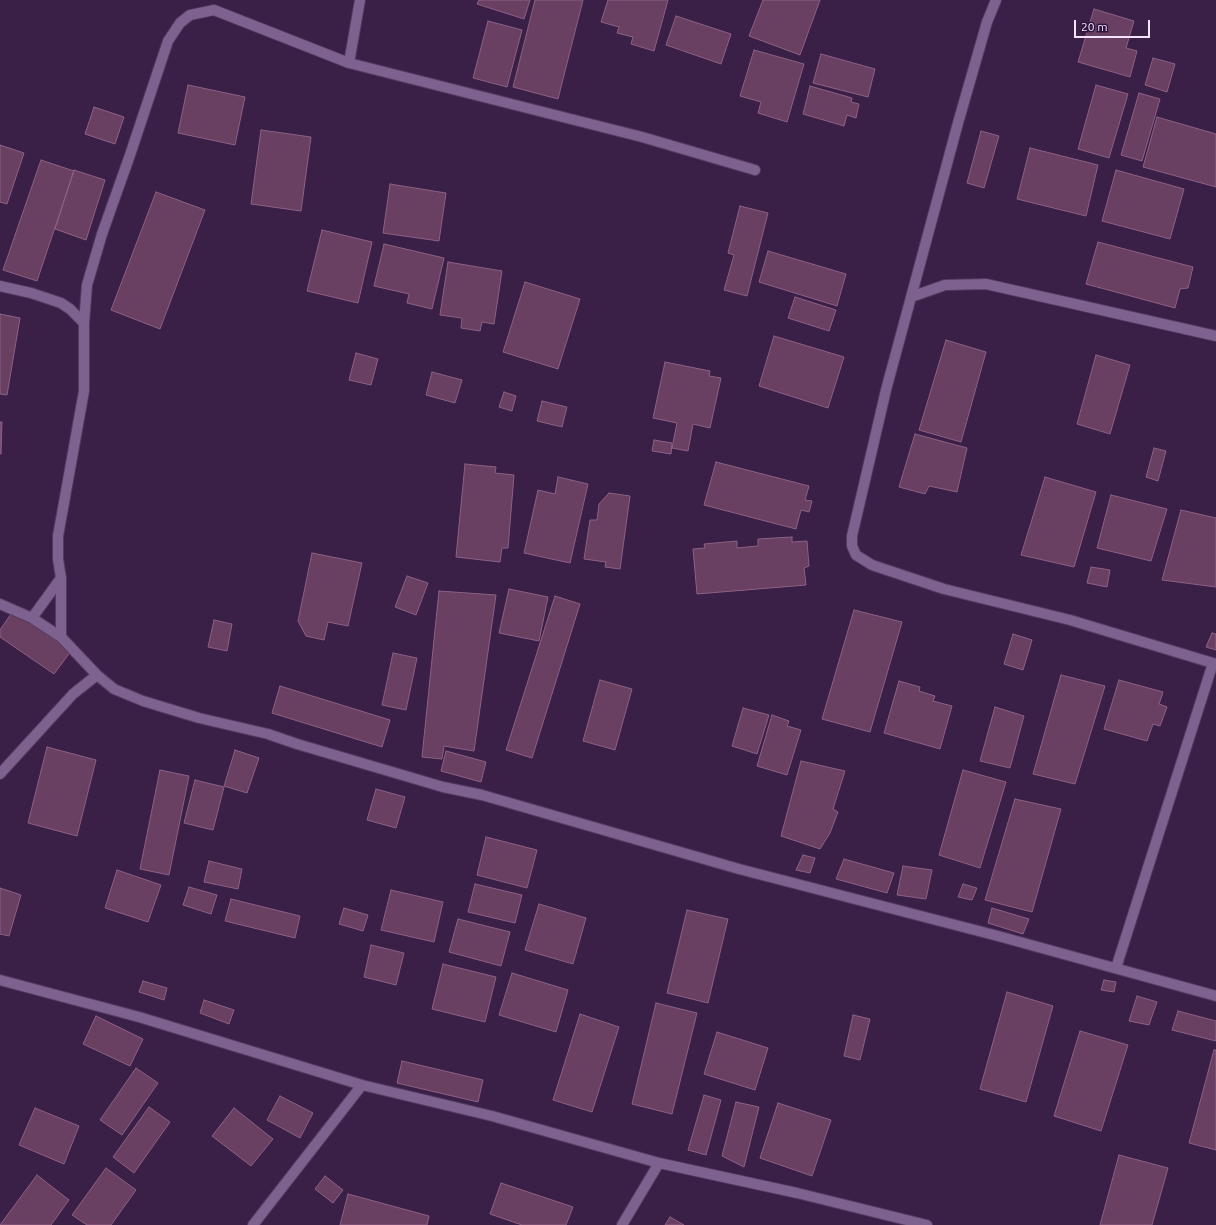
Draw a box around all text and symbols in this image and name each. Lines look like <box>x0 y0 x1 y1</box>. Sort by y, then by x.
scale bar <box>1076 12 1152 38</box>
text: 20 m <box>1081 20 1108 33</box>

